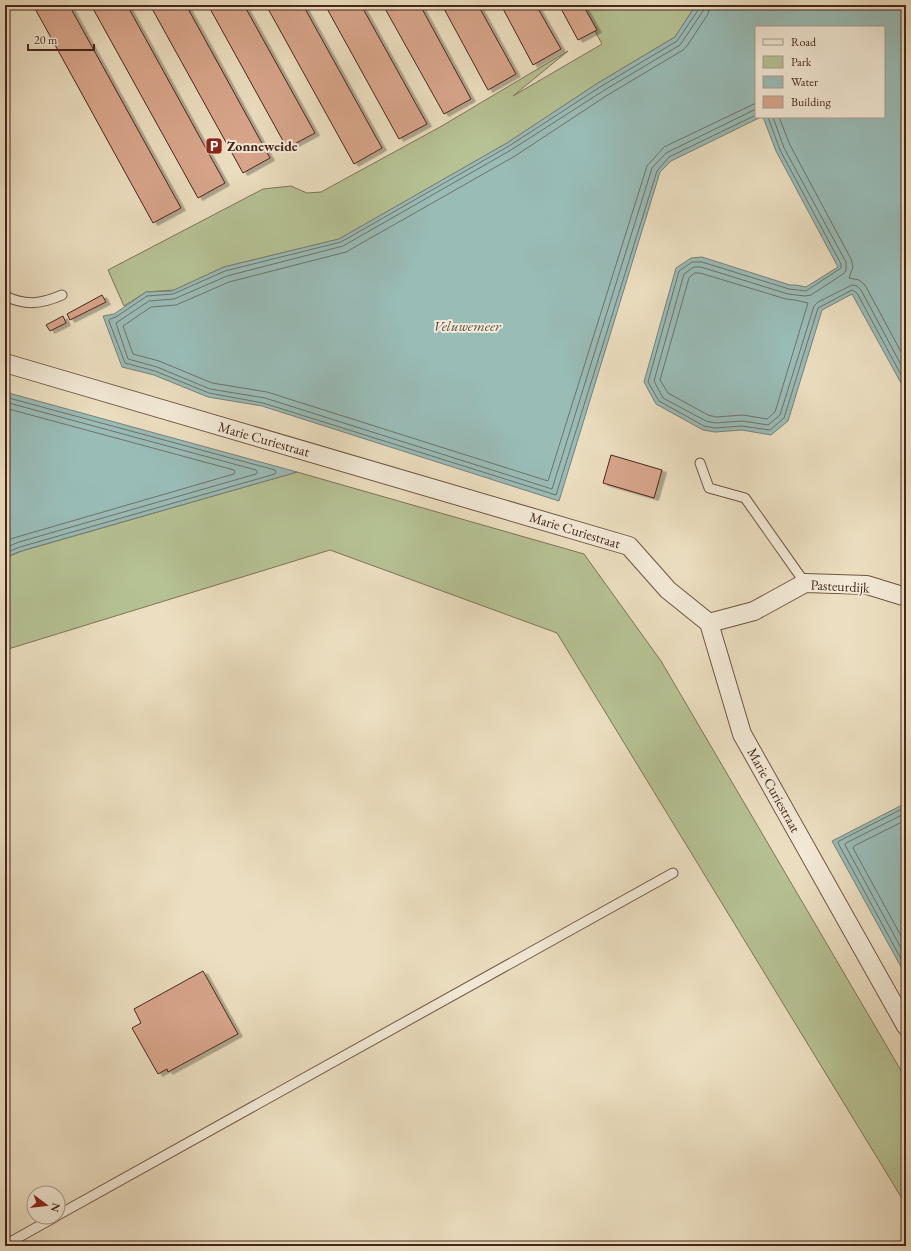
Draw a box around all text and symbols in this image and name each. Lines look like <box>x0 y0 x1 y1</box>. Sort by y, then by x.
scale bar <box>28 26 94 52</box>
legend <box>755 26 885 118</box>
text: 20 m <box>34 32 58 48</box>
text: Road <box>791 34 817 50</box>
text: Park <box>791 54 812 70</box>
text: Water <box>791 74 818 90</box>
text: Building <box>791 94 832 110</box>
parking icon: Zonneweide <box>204 136 224 156</box>
place label: Zonneweide <box>227 137 298 155</box>
water label: Veluwemeer <box>433 316 502 335</box>
street label: Marie Curiestraat <box>216 417 312 461</box>
street label: Marie Curiestraat <box>527 508 623 553</box>
street label: Pasteurdijk <box>810 575 871 597</box>
street label: Marie Curiestraat <box>743 744 805 836</box>
north arrow <box>26 1185 66 1225</box>
text: N <box>48 1201 64 1214</box>

